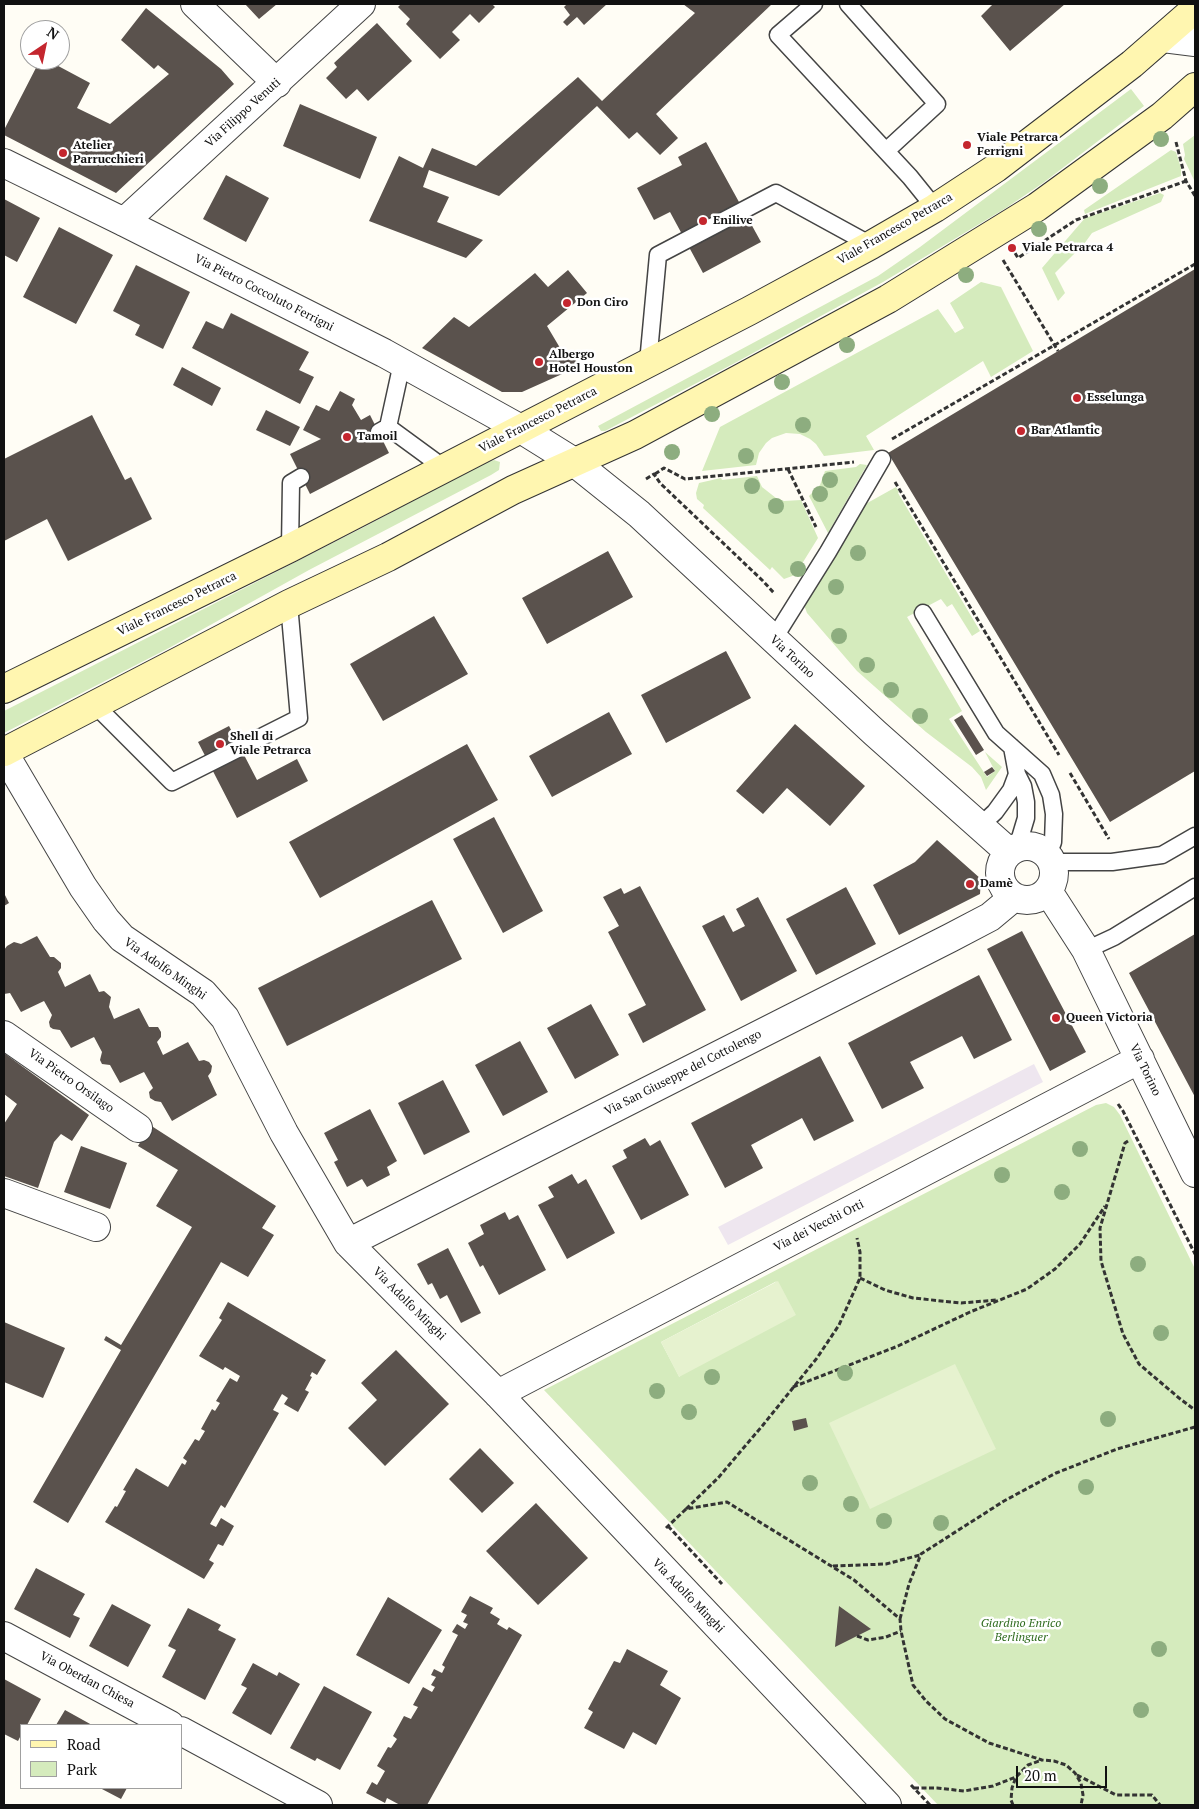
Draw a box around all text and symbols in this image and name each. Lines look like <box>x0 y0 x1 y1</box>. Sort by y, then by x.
north arrow <box>20 20 70 70</box>
text: N <box>43 22 63 44</box>
street label: Via Filippo Venuti <box>202 75 284 151</box>
place label: Viale Petrarca Ferrigni <box>977 131 1058 159</box>
place label: Atelier Parrucchieri <box>73 139 144 167</box>
marker: Viale Petrarca Ferrigni <box>961 139 973 151</box>
marker: Atelier Parrucchieri <box>57 147 69 159</box>
street label: Viale Francesco Petrarca <box>835 190 955 268</box>
place label: Enilive <box>713 214 753 228</box>
marker: Enilive <box>697 215 709 227</box>
place label: Viale Petrarca 4 <box>1022 241 1113 255</box>
marker: Viale Petrarca 4 <box>1006 242 1018 254</box>
street label: Via Pietro Coccoluto Ferrigni <box>192 251 336 335</box>
place label: Don Ciro <box>577 296 628 310</box>
marker: Don Ciro <box>561 297 573 309</box>
place label: Albergo Hotel Houston <box>549 348 633 376</box>
marker: Albergo Hotel Houston <box>533 356 545 368</box>
street label: Viale Francesco Petrarca <box>477 384 599 456</box>
place label: Esselunga <box>1087 391 1144 405</box>
marker: Esselunga <box>1071 392 1083 404</box>
place label: Bar Atlantic <box>1031 424 1100 438</box>
marker: Bar Atlantic <box>1015 425 1027 437</box>
place label: Tamoil <box>357 430 398 444</box>
marker: Tamoil <box>341 431 353 443</box>
street label: Viale Francesco Petrarca <box>115 569 239 639</box>
street label: Via Torino <box>767 633 817 681</box>
place label: Shell di Viale Petrarca <box>230 730 311 758</box>
marker: Shell di Viale Petrarca <box>214 738 226 750</box>
place label: Damè <box>980 877 1013 891</box>
marker: Damè <box>964 878 976 890</box>
street label: Via Adolfo Minghi <box>121 935 209 1003</box>
place label: Queen Victoria <box>1066 1011 1153 1025</box>
marker: Queen Victoria <box>1050 1012 1062 1024</box>
street label: Via San Giuseppe del Cottolengo <box>602 1027 764 1119</box>
street label: Via Torino <box>1126 1042 1164 1098</box>
street label: Via Pietro Orsilago <box>25 1046 117 1116</box>
street label: Via dei Vecchi Orti <box>772 1197 866 1255</box>
street label: Via Adolfo Minghi <box>369 1264 449 1344</box>
street label: Via Adolfo Minghi <box>649 1556 727 1636</box>
park label: Giardino Enrico Berlinguer <box>981 1617 1061 1645</box>
street label: Via Oberdan Chiesa <box>37 1649 137 1711</box>
legend <box>20 1724 182 1789</box>
text: Road <box>67 1734 100 1754</box>
scale bar <box>1019 1756 1110 1788</box>
text: Park <box>67 1759 97 1779</box>
text: 20 m <box>1024 1765 1057 1785</box>

